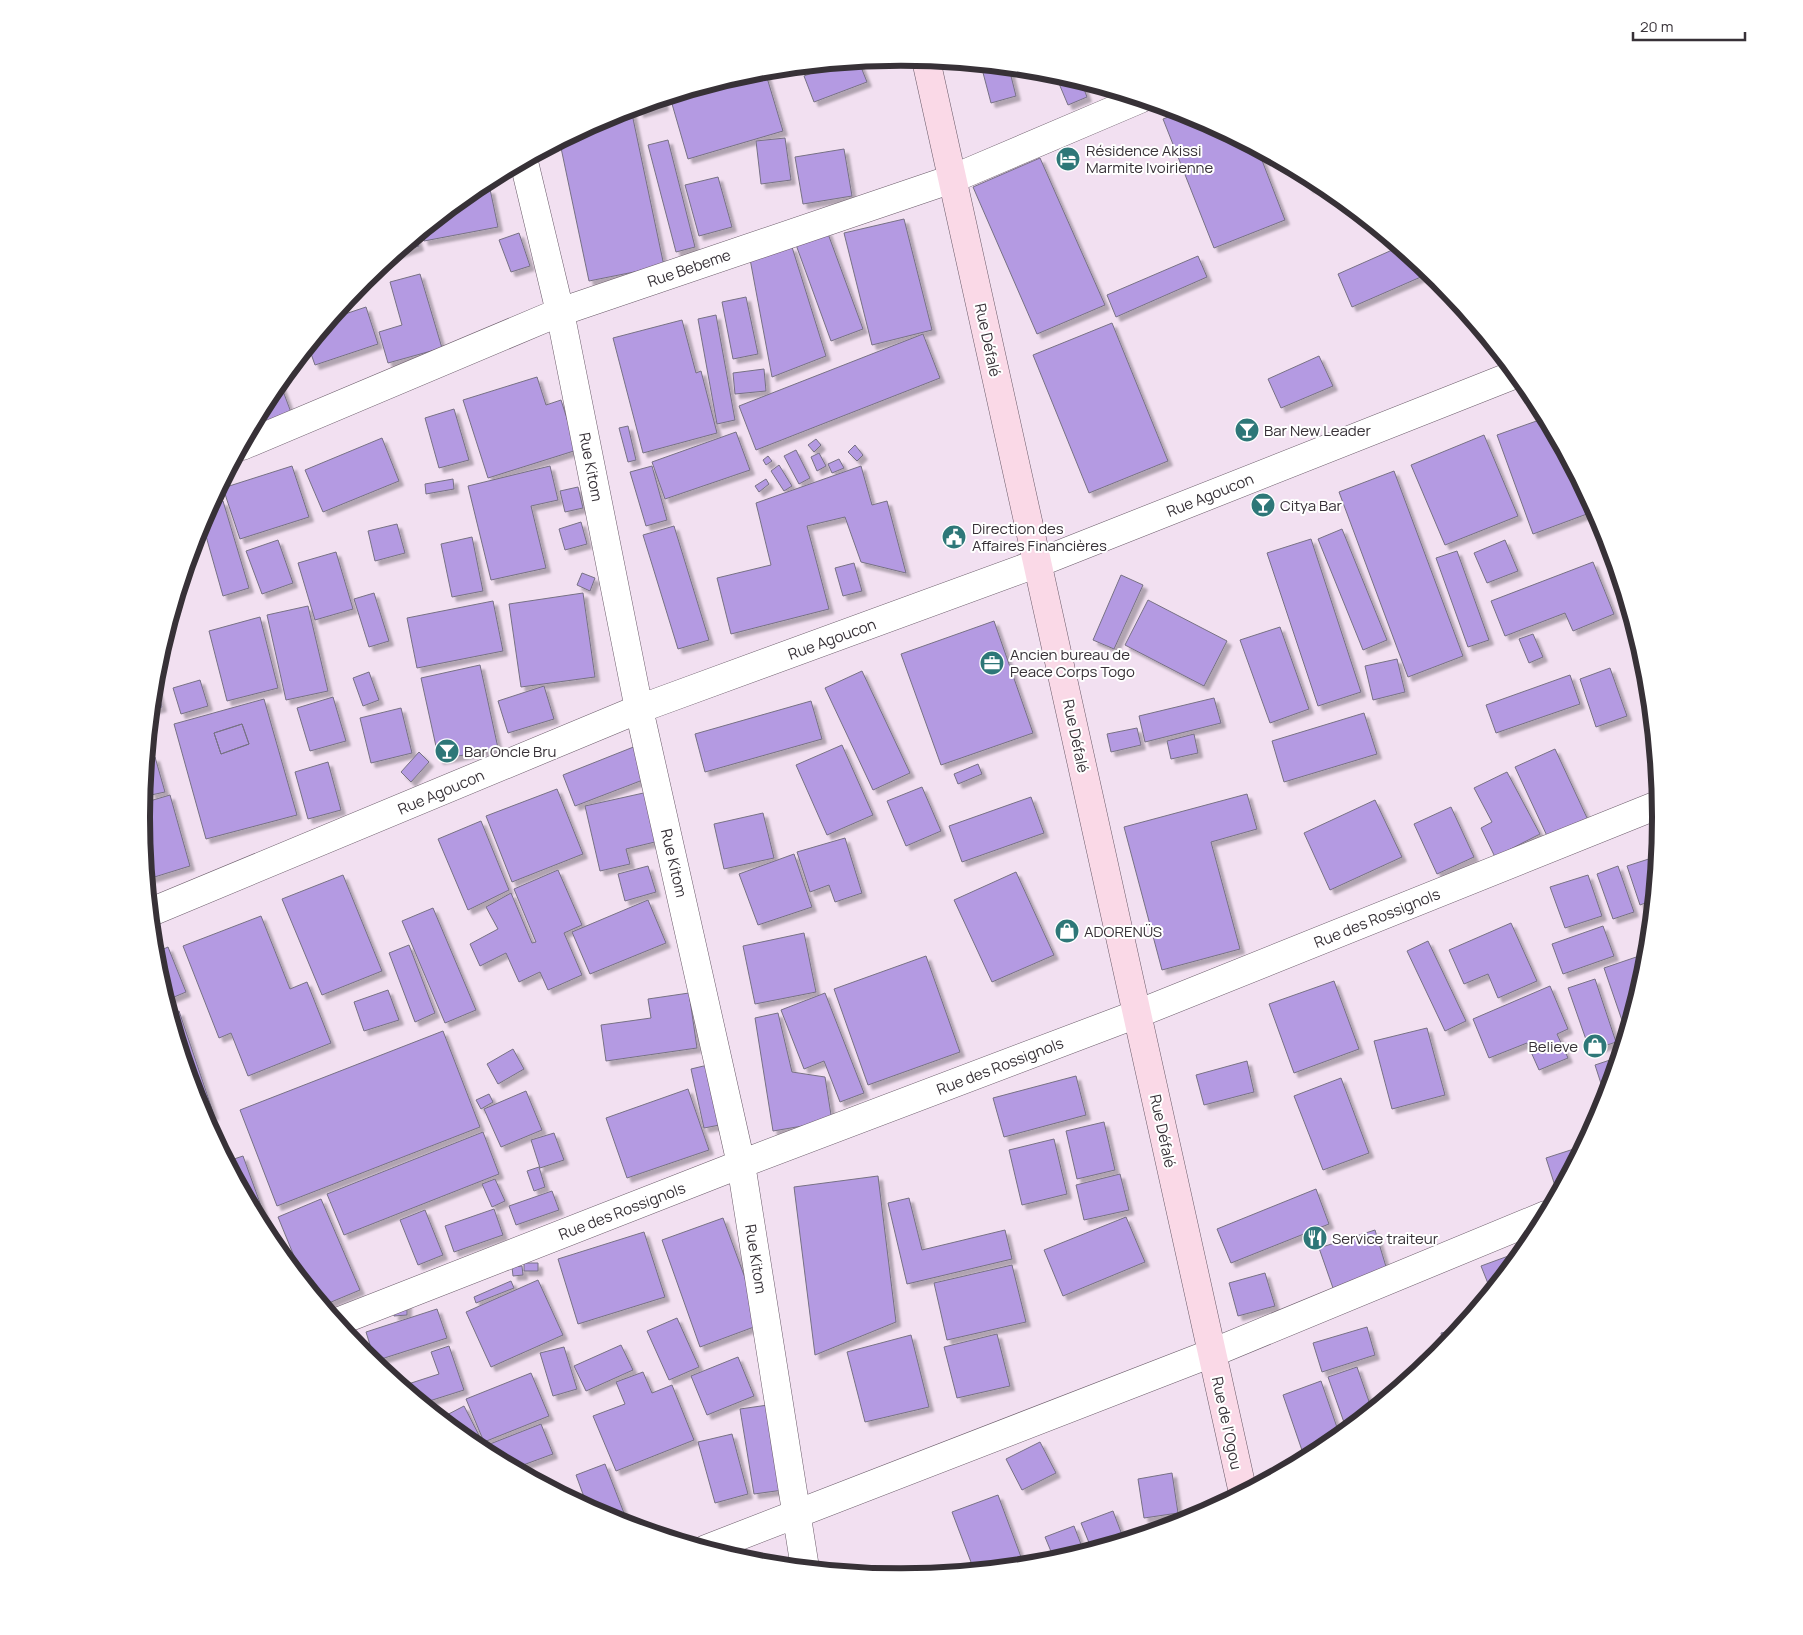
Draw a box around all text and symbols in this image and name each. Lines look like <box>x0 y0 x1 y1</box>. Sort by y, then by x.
scale bar <box>1633 10 1746 42</box>
text: 20 m <box>1640 16 1673 37</box>
place label: Résidence Akissi Marmite Ivoirienne <box>1086 140 1213 178</box>
hotel icon: Résidence Akissi Marmite Ivoirienne <box>1055 146 1081 172</box>
street label: Rue Bebeme <box>644 244 734 292</box>
street label: Rue Défalé <box>970 301 1006 379</box>
bar icon: Bar New Leader <box>1234 417 1260 443</box>
place label: Bar New Leader <box>1264 420 1371 441</box>
street label: Rue Kitom <box>574 431 608 503</box>
street label: Rue Agoucon <box>1163 468 1257 522</box>
bar icon: Citya Bar <box>1250 492 1276 518</box>
place label: Citya Bar <box>1280 495 1342 516</box>
place label: Direction des Affaires Financières <box>972 518 1107 556</box>
public building icon: Direction des Affaires Financières <box>941 524 967 550</box>
street label: Rue Agoucon <box>785 613 879 665</box>
place label: Ancien bureau de Peace Corps Togo <box>1010 644 1135 682</box>
office icon: Ancien bureau de Peace Corps Togo <box>979 650 1005 676</box>
street label: Rue Défalé <box>1058 697 1094 775</box>
bar icon: Bar Oncle Bru <box>434 738 460 764</box>
place label: Bar Oncle Bru <box>464 741 557 762</box>
street label: Rue Agoucon <box>394 764 488 820</box>
street label: Rue Kitom <box>656 827 692 899</box>
street label: Rue des Rossignols <box>1311 883 1443 953</box>
shop icon: ADORENÜS <box>1054 918 1080 944</box>
place label: ADORENÜS <box>1084 921 1162 942</box>
street label: Rue des Rossignols <box>934 1032 1066 1100</box>
shop icon: Believe <box>1582 1033 1608 1059</box>
place label: Believe <box>1528 1036 1578 1057</box>
street label: Rue Défalé <box>1145 1092 1181 1170</box>
street label: Rue des Rossignols <box>556 1177 688 1245</box>
street label: Rue Kitom <box>740 1223 772 1295</box>
restaurant icon: Service traiteur <box>1302 1225 1328 1251</box>
place label: Service traiteur <box>1332 1228 1439 1249</box>
street label: Rue de l'Ogou <box>1207 1375 1247 1471</box>

